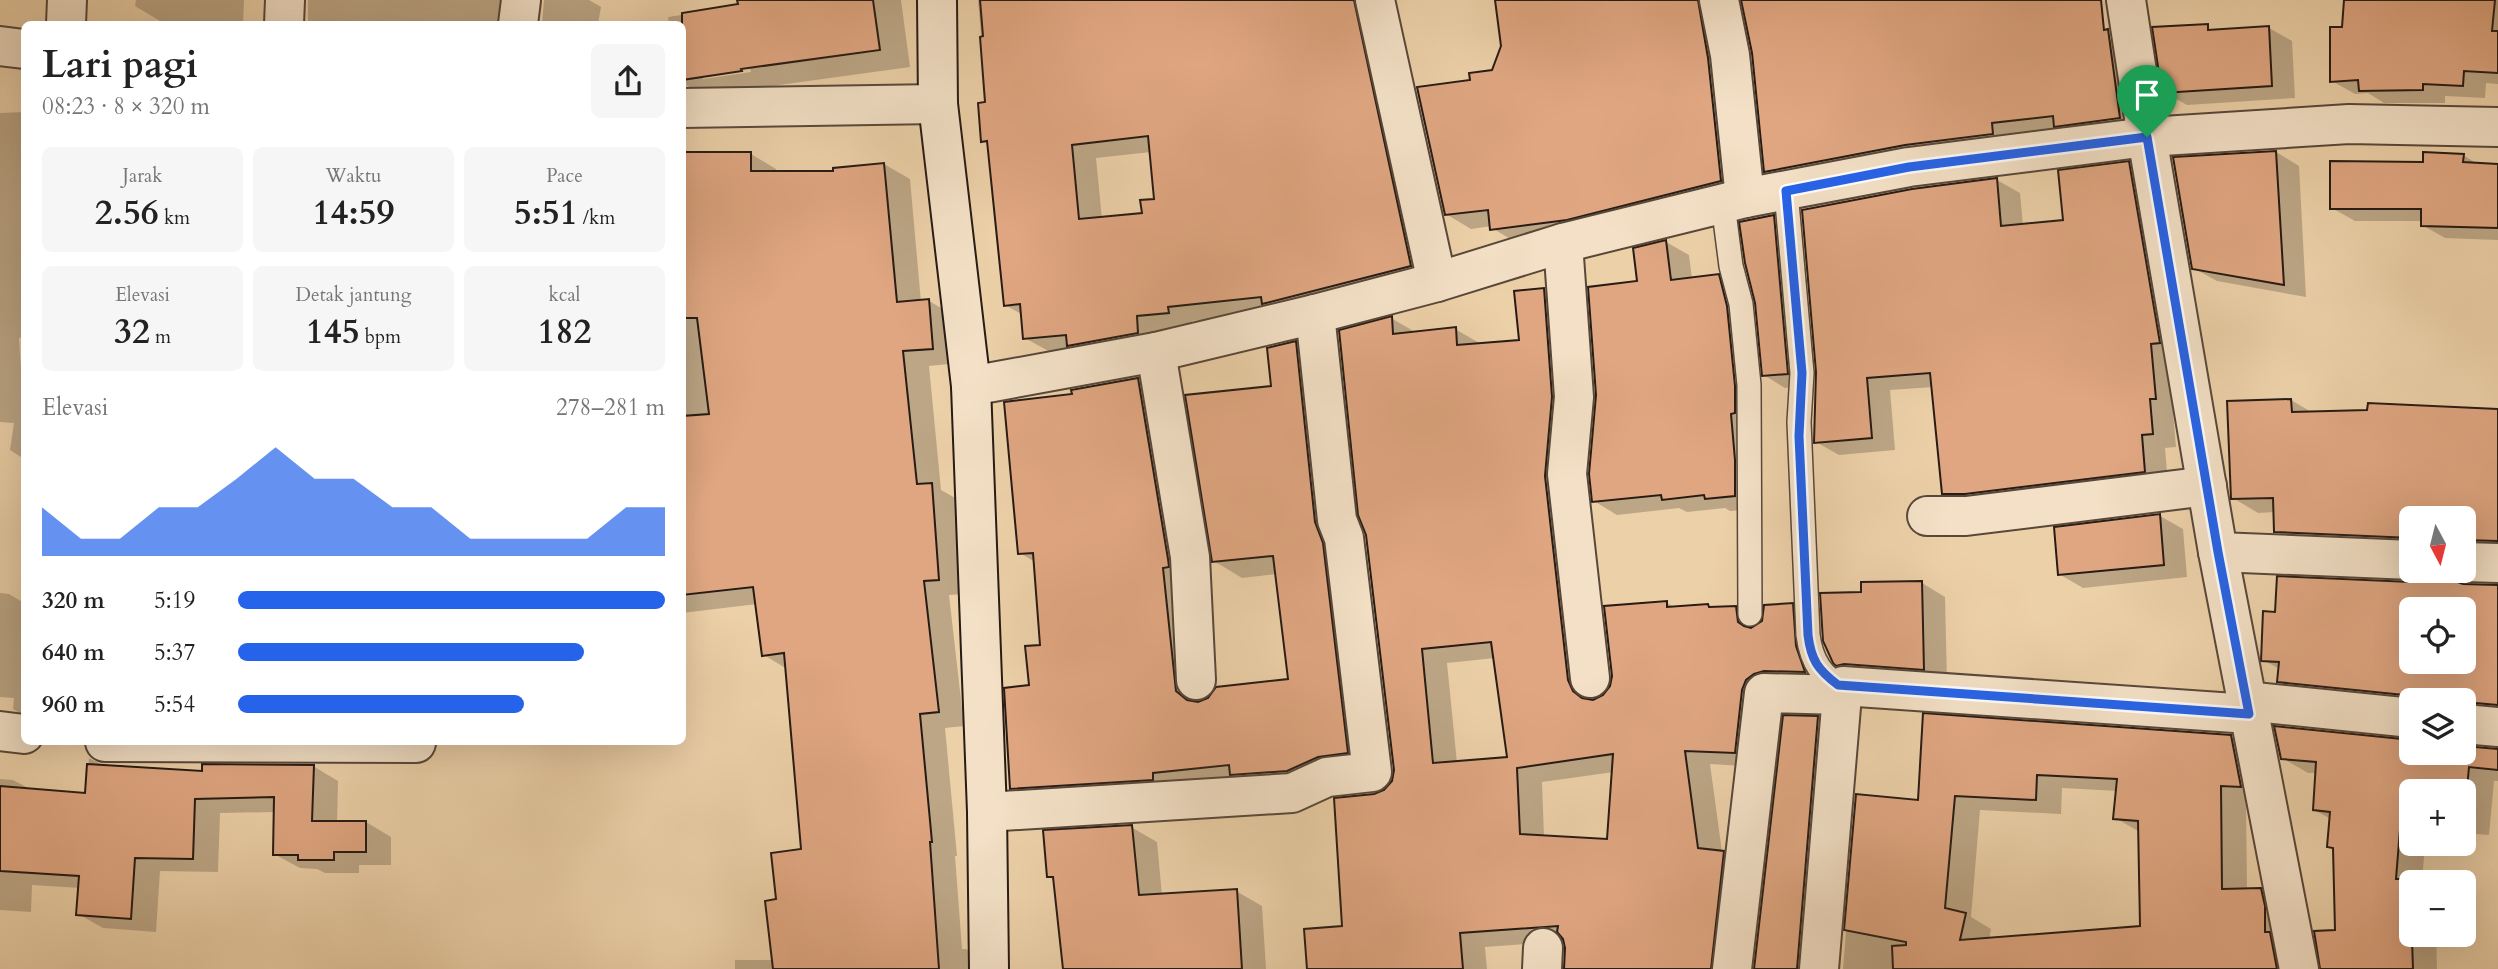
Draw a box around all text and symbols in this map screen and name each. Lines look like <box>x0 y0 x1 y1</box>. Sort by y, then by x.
text: Lari pagi <box>42 39 198 91</box>
button: share <box>591 44 665 118</box>
pin <box>2117 65 2177 137</box>
icon: arrive <box>2128 76 2166 114</box>
text: 08:23 · 8 × 320 m <box>42 91 210 122</box>
text: Jarak <box>123 163 162 189</box>
text: Waktu <box>326 163 381 189</box>
text: Pace <box>546 163 583 189</box>
text: 2.56 <box>95 189 159 237</box>
text: 14:59 <box>313 189 394 237</box>
text: 5:51 <box>514 189 578 237</box>
text: km <box>159 205 190 231</box>
text: /km <box>578 205 615 231</box>
text: Elevasi <box>115 282 170 308</box>
text: Detak jantung <box>296 282 411 308</box>
text: kcal <box>549 282 580 308</box>
text: 32 <box>114 308 150 356</box>
text: 145 <box>306 308 360 356</box>
text: 182 <box>538 308 591 356</box>
text: m <box>150 324 171 350</box>
text: bpm <box>360 324 401 350</box>
text: Elevasi <box>42 392 108 423</box>
text: 278–281 m <box>556 392 665 423</box>
north arrow <box>2399 506 2476 583</box>
map controls <box>2399 506 2476 947</box>
text: 320 m <box>42 585 105 616</box>
text: 5:19 <box>154 585 195 616</box>
button: locate <box>2399 597 2476 674</box>
text: 640 m <box>42 637 105 668</box>
text: 5:37 <box>154 637 195 668</box>
button: layers <box>2399 688 2476 765</box>
text: 960 m <box>42 689 105 720</box>
text: 5:54 <box>154 689 195 720</box>
button: + <box>2399 779 2476 856</box>
button: − <box>2399 870 2476 947</box>

